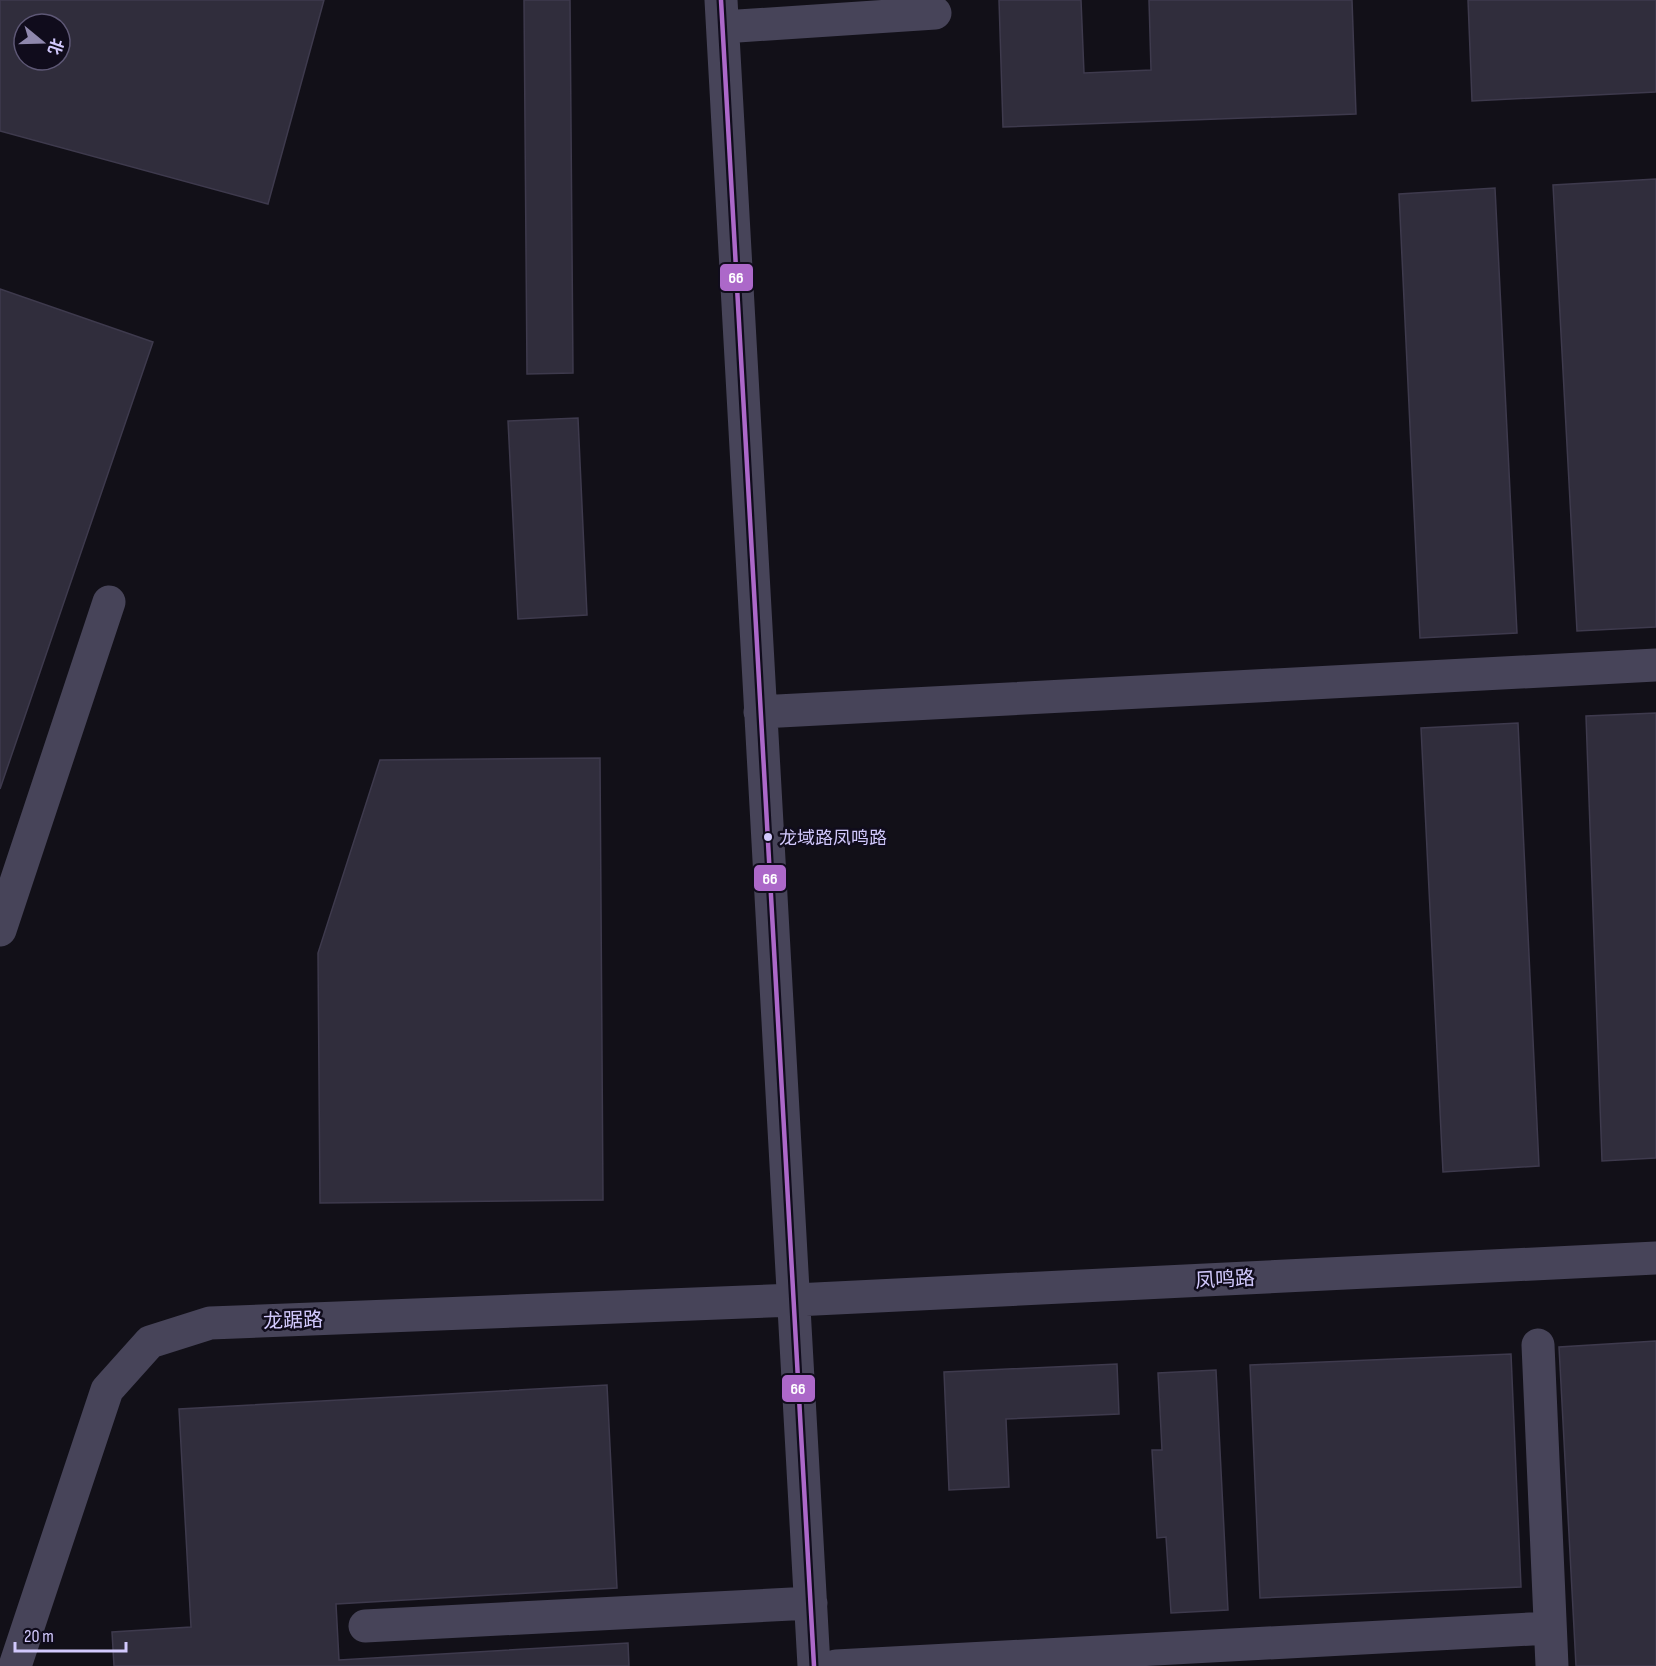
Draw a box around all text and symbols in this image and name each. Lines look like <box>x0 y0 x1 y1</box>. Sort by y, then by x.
north arrow <box>12 12 72 72</box>
text: 北 <box>43 36 66 57</box>
line badge: 66 <box>719 263 754 292</box>
text: 66 <box>728 269 744 288</box>
place label: 龙域路凤鸣路 <box>779 828 887 849</box>
marker: 龙域路凤鸣路 <box>762 831 774 843</box>
line badge: 66 <box>753 864 787 892</box>
text: 66 <box>762 870 778 889</box>
street label: 凤鸣路 <box>1194 1266 1256 1294</box>
street label: 龙踞路 <box>263 1308 323 1334</box>
line badge: 66 <box>781 1374 816 1403</box>
text: 66 <box>790 1380 806 1399</box>
scale bar <box>15 1615 126 1653</box>
text: 20 m <box>24 1626 54 1647</box>

